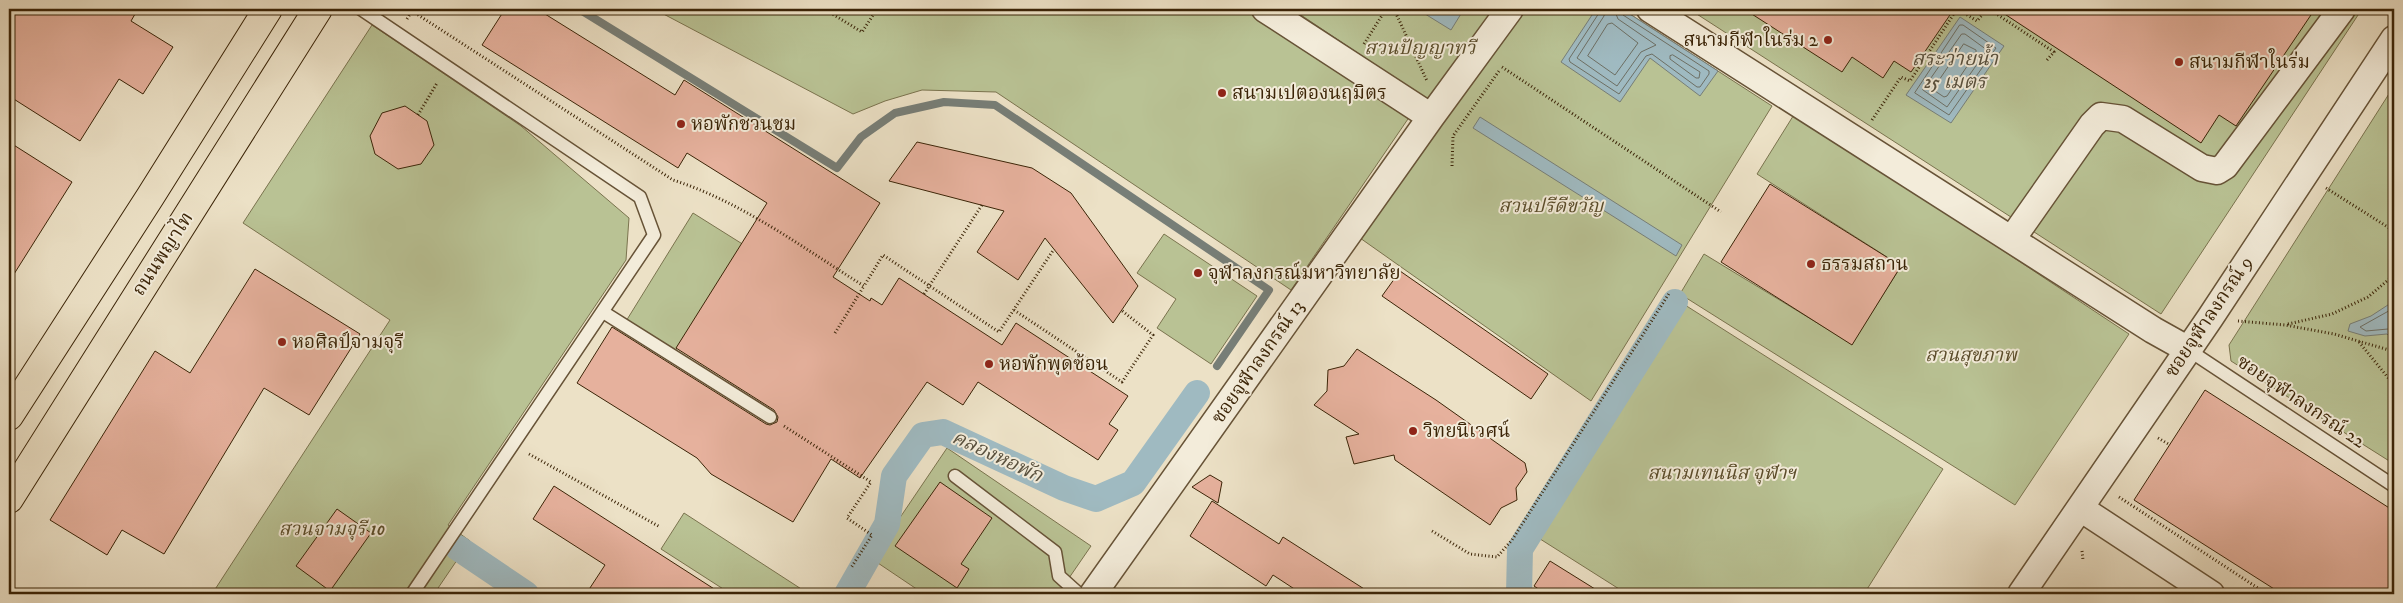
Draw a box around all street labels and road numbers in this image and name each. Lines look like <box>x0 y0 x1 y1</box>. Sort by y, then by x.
street label: ถนนพญาไท <box>125 206 199 300</box>
street label: ซอยจุฬาลงกรณ์ 9 <box>2159 252 2258 382</box>
street label: ซอยจุฬาลงกรณ์ 13 <box>1206 295 1309 428</box>
street label: ซอยจุฬาลงกรณ์ 22 <box>2232 350 2371 454</box>

